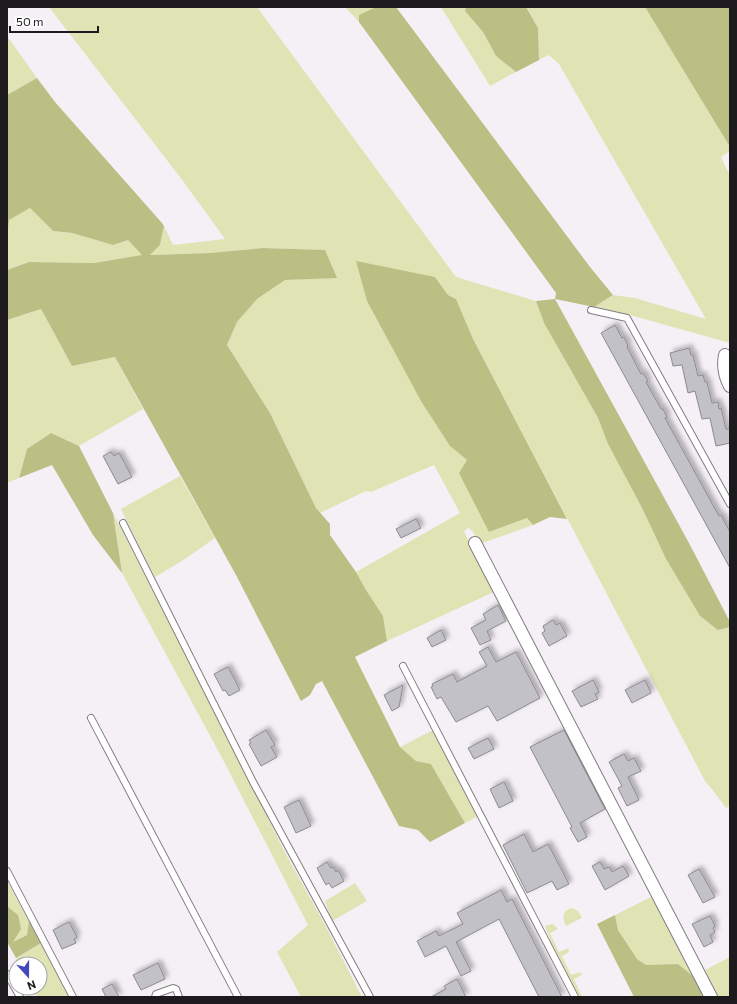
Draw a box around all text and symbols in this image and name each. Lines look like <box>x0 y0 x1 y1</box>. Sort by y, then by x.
scale bar <box>10 8 98 34</box>
text: 50 m <box>16 14 44 28</box>
north arrow <box>8 956 48 996</box>
text: N <box>26 978 38 993</box>

